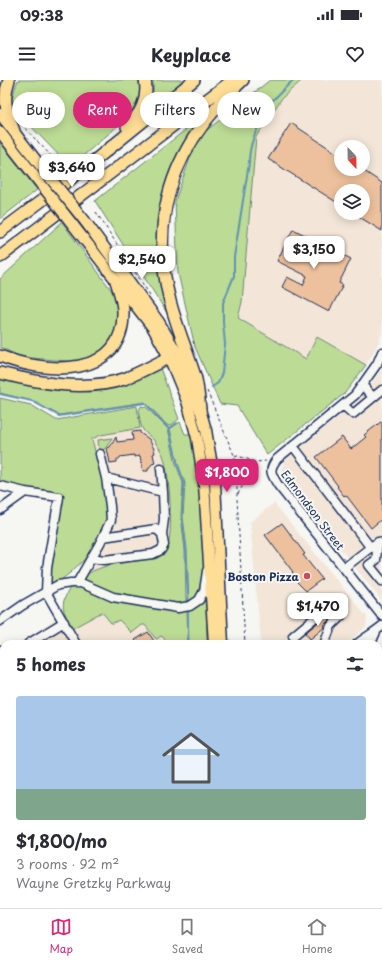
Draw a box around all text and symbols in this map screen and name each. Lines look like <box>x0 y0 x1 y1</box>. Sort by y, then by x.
text: 09:38 <box>20 3 64 26</box>
text: Keyplace <box>151 41 231 68</box>
icon: menu <box>16 43 38 65</box>
icon: heart <box>344 43 366 65</box>
chip: Buy <box>12 92 65 128</box>
chip: Rent <box>73 92 132 128</box>
chip: Filters <box>140 92 209 128</box>
chip: New <box>217 92 275 128</box>
north arrow <box>334 140 370 176</box>
map controls <box>334 140 370 220</box>
pin: $3,640 <box>39 154 105 188</box>
text: $3,640 <box>48 157 96 176</box>
button: layers <box>334 184 370 220</box>
pin: $3,150 <box>281 236 347 270</box>
text: $3,150 <box>293 239 335 258</box>
pin: $2,540 <box>109 246 175 280</box>
text: $2,540 <box>118 249 166 268</box>
pin: $1,800 <box>194 459 260 493</box>
text: $1,800 <box>204 462 250 481</box>
street label: Edmondson Street <box>277 466 349 554</box>
place label: Boston Pizza <box>227 568 300 585</box>
marker: Boston Pizza <box>302 571 312 581</box>
pin: $1,470 <box>285 593 351 627</box>
text: $1,470 <box>296 596 340 615</box>
text: 5 homes <box>16 651 86 677</box>
icon: filters <box>344 653 366 675</box>
icon: home <box>155 722 227 794</box>
text: $1,800/mo <box>16 828 107 854</box>
text: 3 rooms · 92 m² <box>16 854 119 873</box>
text: Wayne Gretzky Parkway <box>16 873 171 892</box>
tab: Map <box>49 916 73 957</box>
tab: Saved <box>172 916 203 957</box>
tab: Home <box>302 916 333 957</box>

